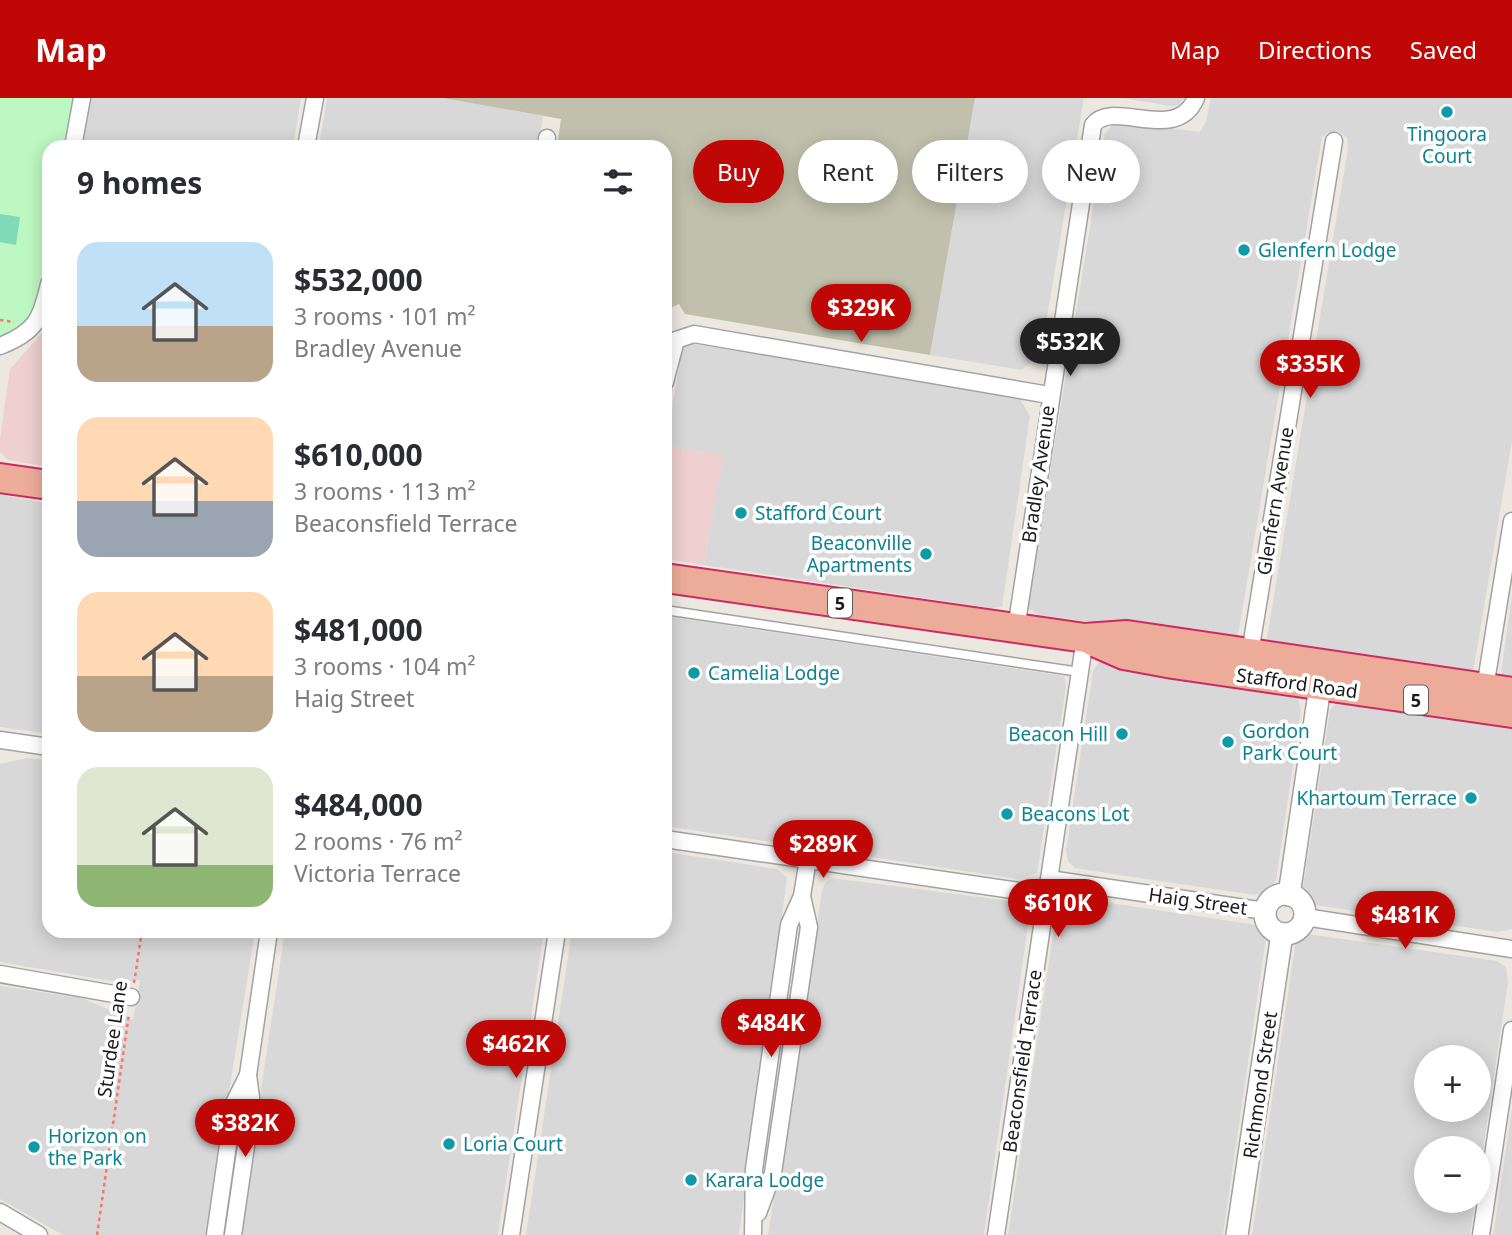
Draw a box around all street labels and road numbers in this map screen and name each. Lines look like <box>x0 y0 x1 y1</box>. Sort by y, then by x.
street label: Bradley Avenue <box>1015 403 1061 545</box>
street label: Glenfern Avenue <box>1250 425 1300 577</box>
road number: 5 <box>828 588 852 618</box>
street label: Stafford Road <box>1235 662 1359 704</box>
road number: 5 <box>1404 686 1428 714</box>
street label: Haig Street <box>1147 881 1249 921</box>
street label: Beaconsfield Terrace <box>996 968 1048 1154</box>
street label: Sturdee Lane <box>91 979 133 1099</box>
street label: Richmond Street <box>1237 1010 1283 1160</box>

